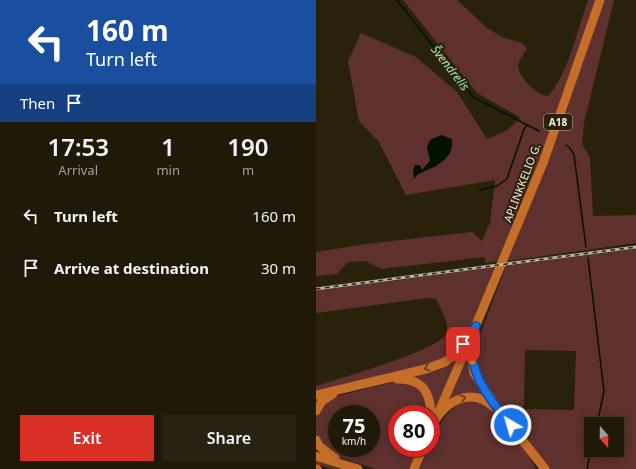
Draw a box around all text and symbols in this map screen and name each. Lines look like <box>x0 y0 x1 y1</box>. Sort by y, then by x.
text: 160 m <box>86 11 169 49</box>
icon: left <box>20 16 72 68</box>
water label: Švendrelis <box>427 41 474 94</box>
text: Turn left <box>86 47 157 71</box>
icon: arrive <box>63 92 85 114</box>
text: Then <box>20 93 55 113</box>
road number: A18 <box>544 114 572 130</box>
text: 17:53 <box>47 130 109 163</box>
text: 1 <box>161 130 175 163</box>
text: 190 <box>227 130 269 163</box>
street label: APLINKKELIO G. <box>500 141 543 224</box>
text: Arrival <box>58 161 98 179</box>
text: min <box>156 161 180 179</box>
text: m <box>242 161 254 179</box>
icon: left <box>20 205 42 227</box>
text: Turn left <box>54 206 118 226</box>
text: 160 m <box>252 206 296 226</box>
icon: arrive <box>20 257 42 279</box>
text: Arrive at destination <box>54 258 209 278</box>
text: 30 m <box>261 258 296 278</box>
pin <box>446 327 480 361</box>
icon: arrive <box>452 333 474 355</box>
one-way arrow <box>423 364 430 372</box>
one-way arrow <box>459 394 466 403</box>
position arrow <box>490 404 532 446</box>
speed limit sign: 80 <box>388 405 440 457</box>
text: 75 <box>343 412 365 439</box>
button: Exit <box>20 415 154 461</box>
button: Share <box>162 415 296 461</box>
north arrow <box>584 417 624 457</box>
map controls <box>584 417 624 457</box>
text: km/h <box>342 434 366 448</box>

